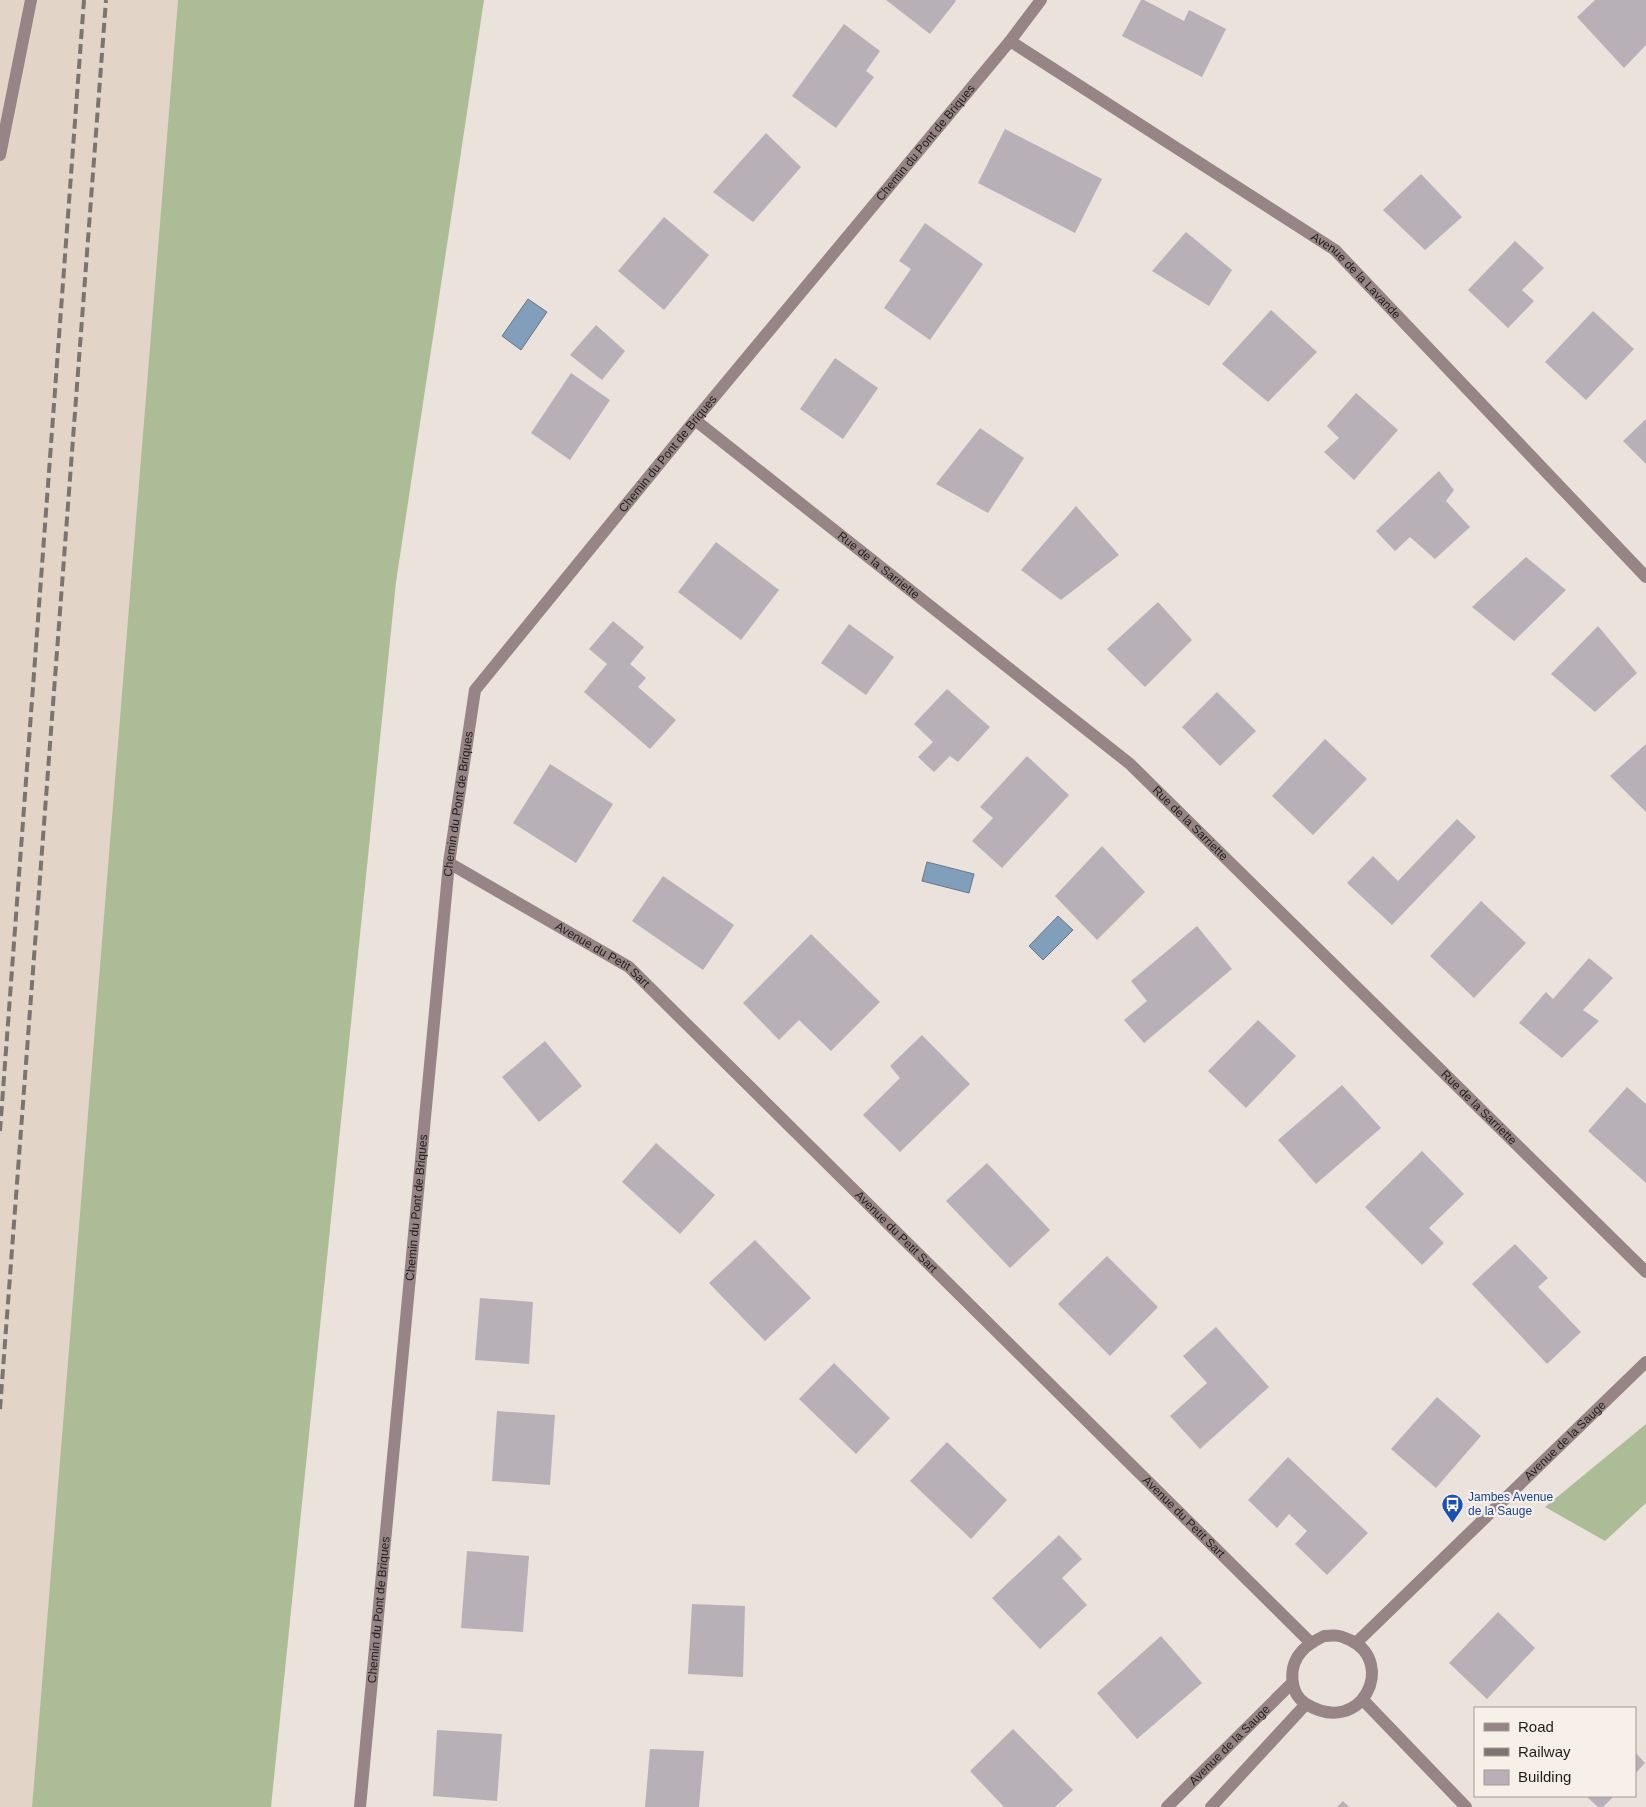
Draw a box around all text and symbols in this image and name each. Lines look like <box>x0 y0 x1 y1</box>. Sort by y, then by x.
street label: Chemin du Pont de Briques <box>873 82 978 204</box>
street label: Avenue de la Lavande <box>1308 229 1404 322</box>
street label: Chemin du Pont de Briques <box>616 392 720 515</box>
street label: Rue de la Sarriette <box>835 529 922 602</box>
street label: Chemin du Pont de Briques <box>441 730 476 877</box>
street label: Rue de la Sarriette <box>1150 783 1231 864</box>
street label: Avenue du Petit Sart <box>553 919 653 991</box>
street label: Rue de la Sarriette <box>1438 1067 1520 1148</box>
street label: Chemin du Pont de Briques <box>403 1134 430 1281</box>
street label: Avenue du Petit Sart <box>852 1188 941 1276</box>
street label: Avenue de la Sauge <box>1521 1398 1609 1483</box>
street label: Avenue du Petit Sart <box>1140 1473 1228 1561</box>
place label: Jambes Avenue de la Sauge <box>1468 1490 1553 1518</box>
bus stop icon: Jambes Avenue de la Sauge <box>1440 1492 1464 1523</box>
street label: Chemin du Pont de Briques <box>365 1536 392 1684</box>
street label: Avenue de la Sauge <box>1186 1702 1273 1788</box>
legend <box>1474 1707 1636 1797</box>
text: Road <box>1518 1718 1554 1735</box>
text: Railway <box>1518 1743 1571 1760</box>
text: Building <box>1518 1768 1571 1785</box>

